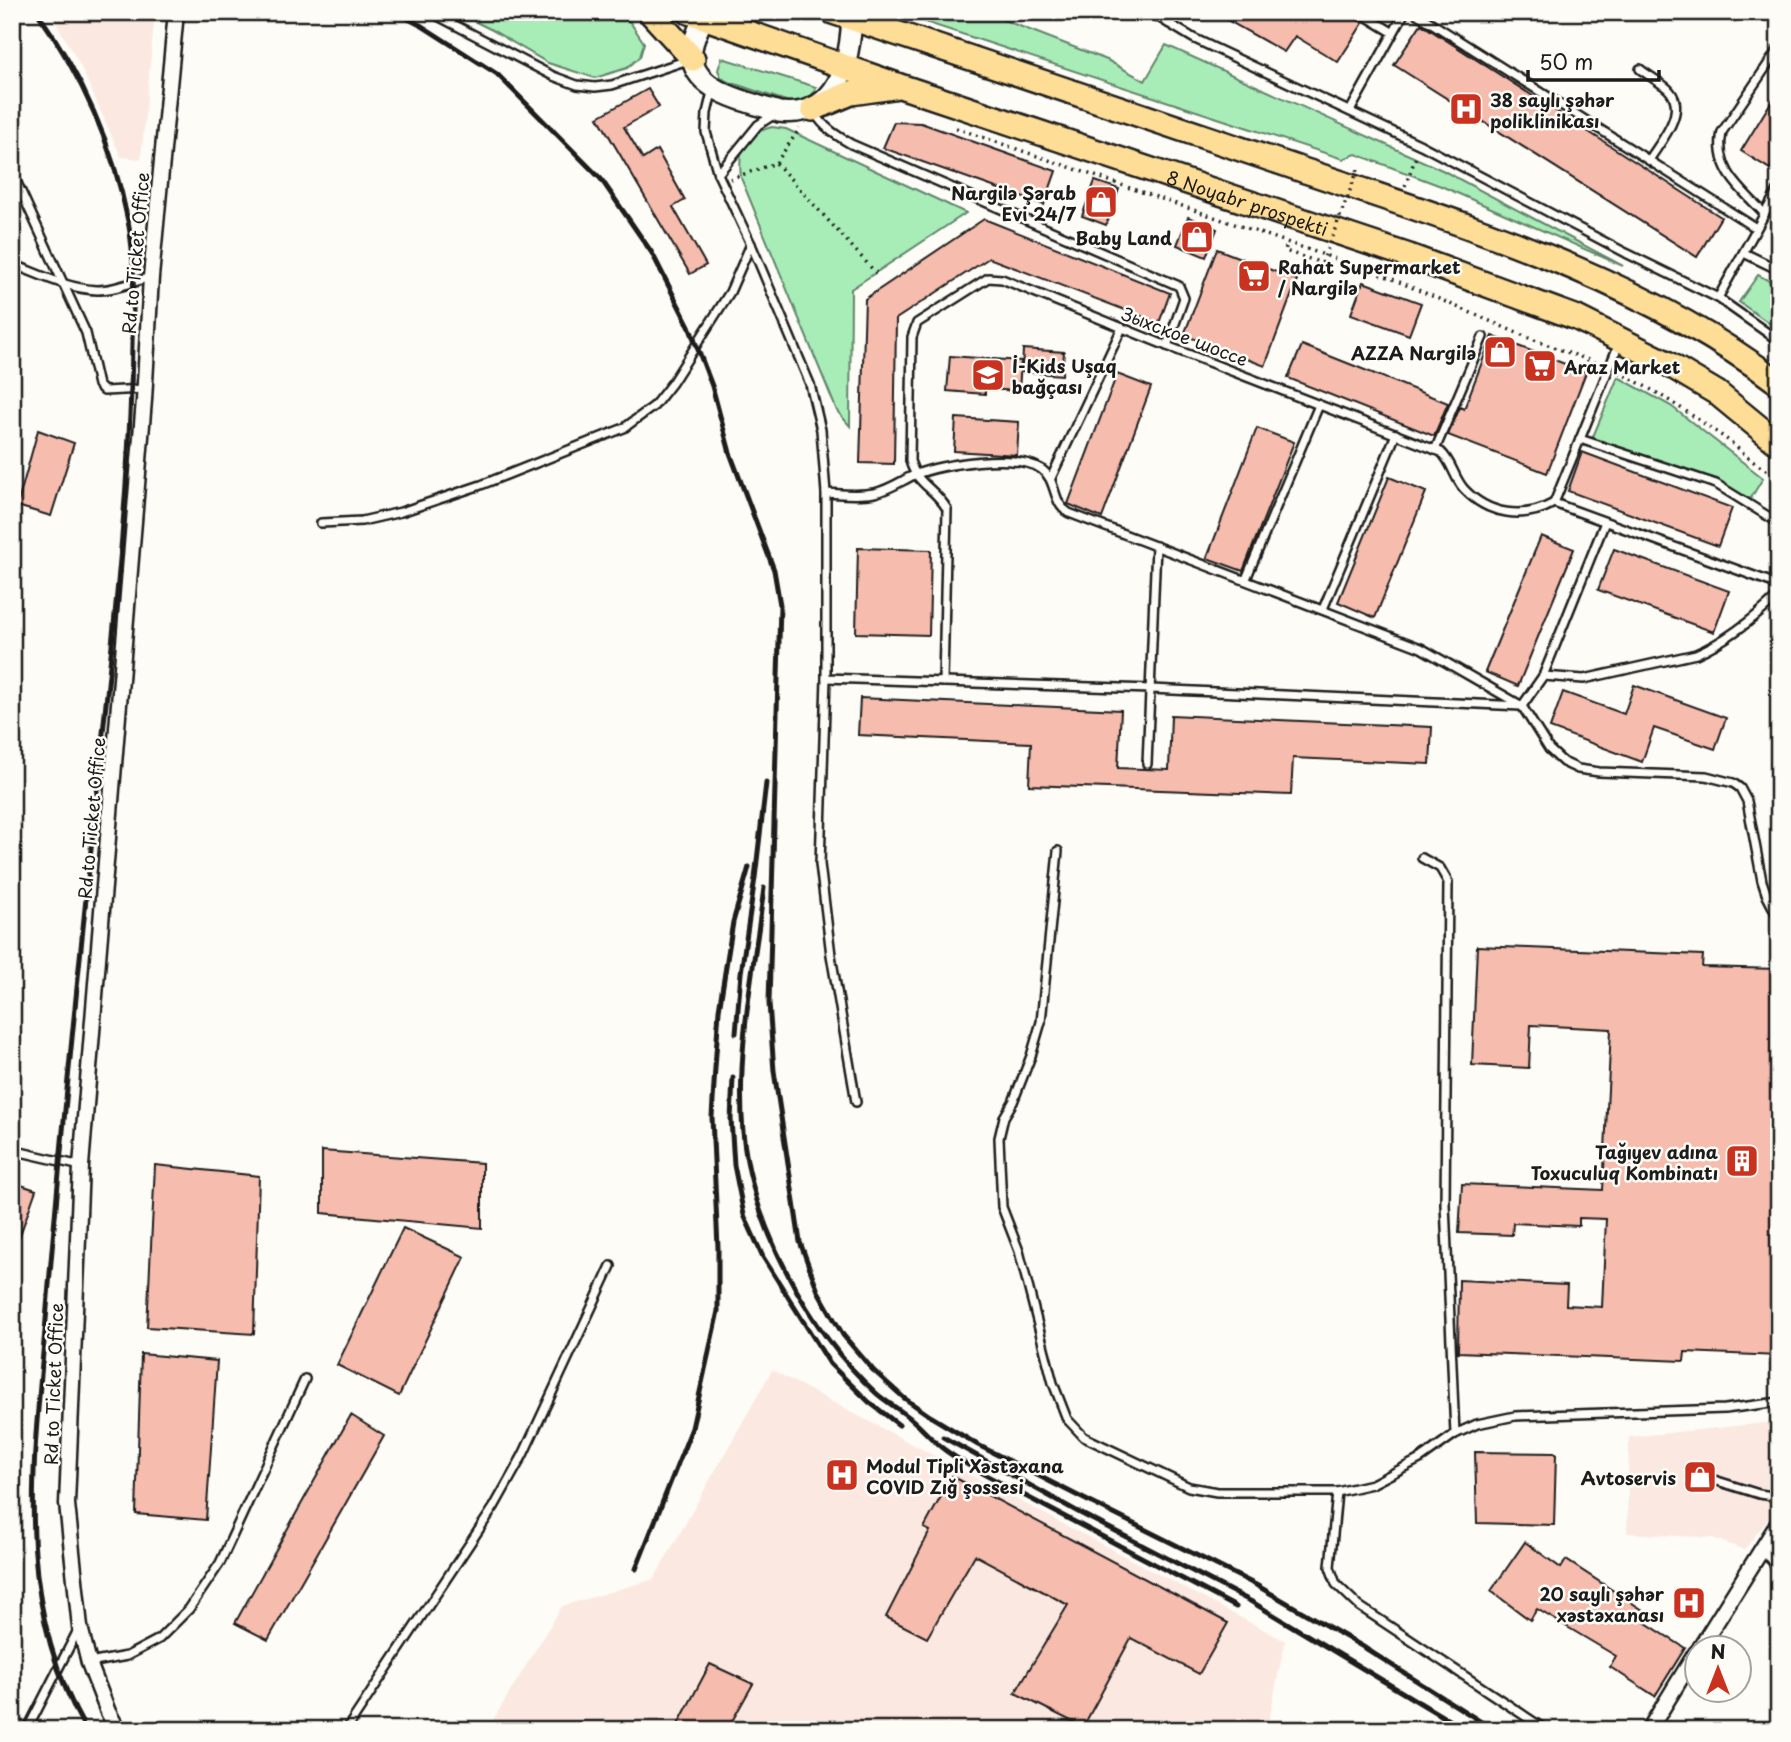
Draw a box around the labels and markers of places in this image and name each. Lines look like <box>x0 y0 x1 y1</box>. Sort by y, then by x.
place label: 38 saylı şəhər poliklinikası <box>1490 86 1615 134</box>
hospital icon: 38 saylı şəhər poliklinikası <box>1447 90 1485 128</box>
place label: Nargilə Şərab Evi 24/7 <box>951 179 1077 227</box>
shop icon: Nargilə Şərab Evi 24/7 <box>1082 183 1120 221</box>
shop icon: Baby Land <box>1178 218 1216 256</box>
place label: Baby Land <box>1075 224 1172 251</box>
place label: Rahat Supermarket / Nargilə <box>1277 253 1461 301</box>
supermarket icon: Rahat Supermarket / Nargilə <box>1235 257 1273 295</box>
shop icon: AZZA Nargilə <box>1481 333 1519 371</box>
place label: AZZA Nargilə <box>1350 339 1476 366</box>
supermarket icon: Araz Market <box>1521 347 1559 385</box>
place label: İ-Kids Uşaq bağçası <box>1012 352 1116 400</box>
place label: Araz Market <box>1563 353 1681 380</box>
school or university icon: İ-Kids Uşaq bağçası <box>969 356 1007 394</box>
place label: Tağıyev adına Toxuculuq Kombinatı <box>1531 1138 1718 1186</box>
building icon: Tağıyev adına Toxuculuq Kombinatı <box>1723 1142 1761 1180</box>
place label: Modul Tipli Xəstəxana COVID Zığ şossesi <box>866 1452 1064 1500</box>
hospital icon: Modul Tipli Xəstəxana COVID Zığ şossesi <box>823 1456 861 1494</box>
shop icon: Avtoservis <box>1681 1458 1719 1496</box>
place label: Avtoservis <box>1581 1464 1676 1491</box>
place label: 20 saylı şəhər xəstəxanası <box>1539 1580 1665 1628</box>
hospital icon: 20 saylı şəhər xəstəxanası <box>1670 1584 1708 1622</box>

